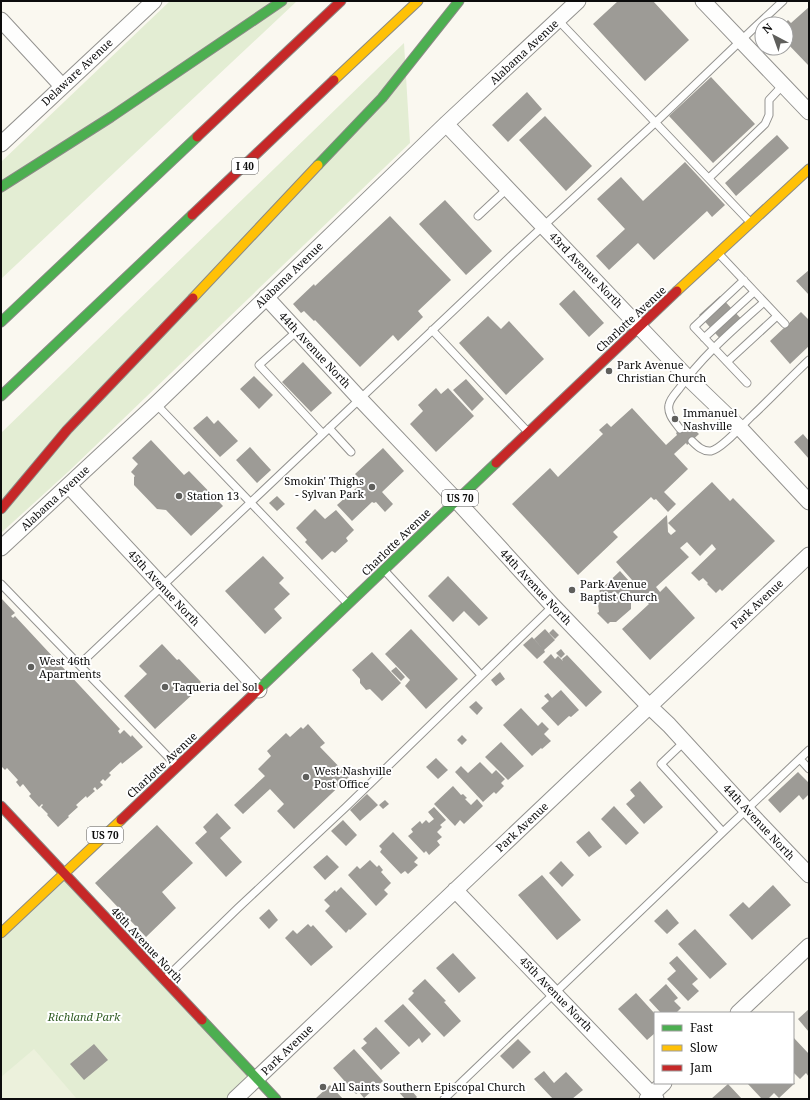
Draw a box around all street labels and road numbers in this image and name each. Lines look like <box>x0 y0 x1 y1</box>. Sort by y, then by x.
street label: Alabama Avenue <box>486 16 561 87</box>
street label: Delaware Avenue <box>38 35 116 109</box>
road number: I 40 <box>232 158 258 174</box>
street label: 43rd Avenue North <box>546 228 627 311</box>
street label: Alabama Avenue <box>251 238 326 311</box>
street label: Charlotte Avenue <box>592 282 669 355</box>
street label: 44th Avenue North <box>276 308 355 391</box>
street label: Alabama Avenue <box>17 462 92 533</box>
road number: US 70 <box>442 490 478 506</box>
street label: Charlotte Avenue <box>358 505 434 579</box>
street label: 44th Avenue North <box>497 545 576 628</box>
street label: 45th Avenue North <box>125 546 204 629</box>
street label: Park Avenue <box>727 575 786 632</box>
street label: Charlotte Avenue <box>123 728 200 801</box>
street label: 44th Avenue North <box>720 780 799 863</box>
street label: Park Avenue <box>492 798 551 855</box>
road number: US 70 <box>87 827 123 843</box>
street label: 46th Avenue North <box>108 903 187 986</box>
street label: 45th Avenue North <box>517 953 596 1034</box>
street label: Park Avenue <box>257 1021 316 1078</box>

